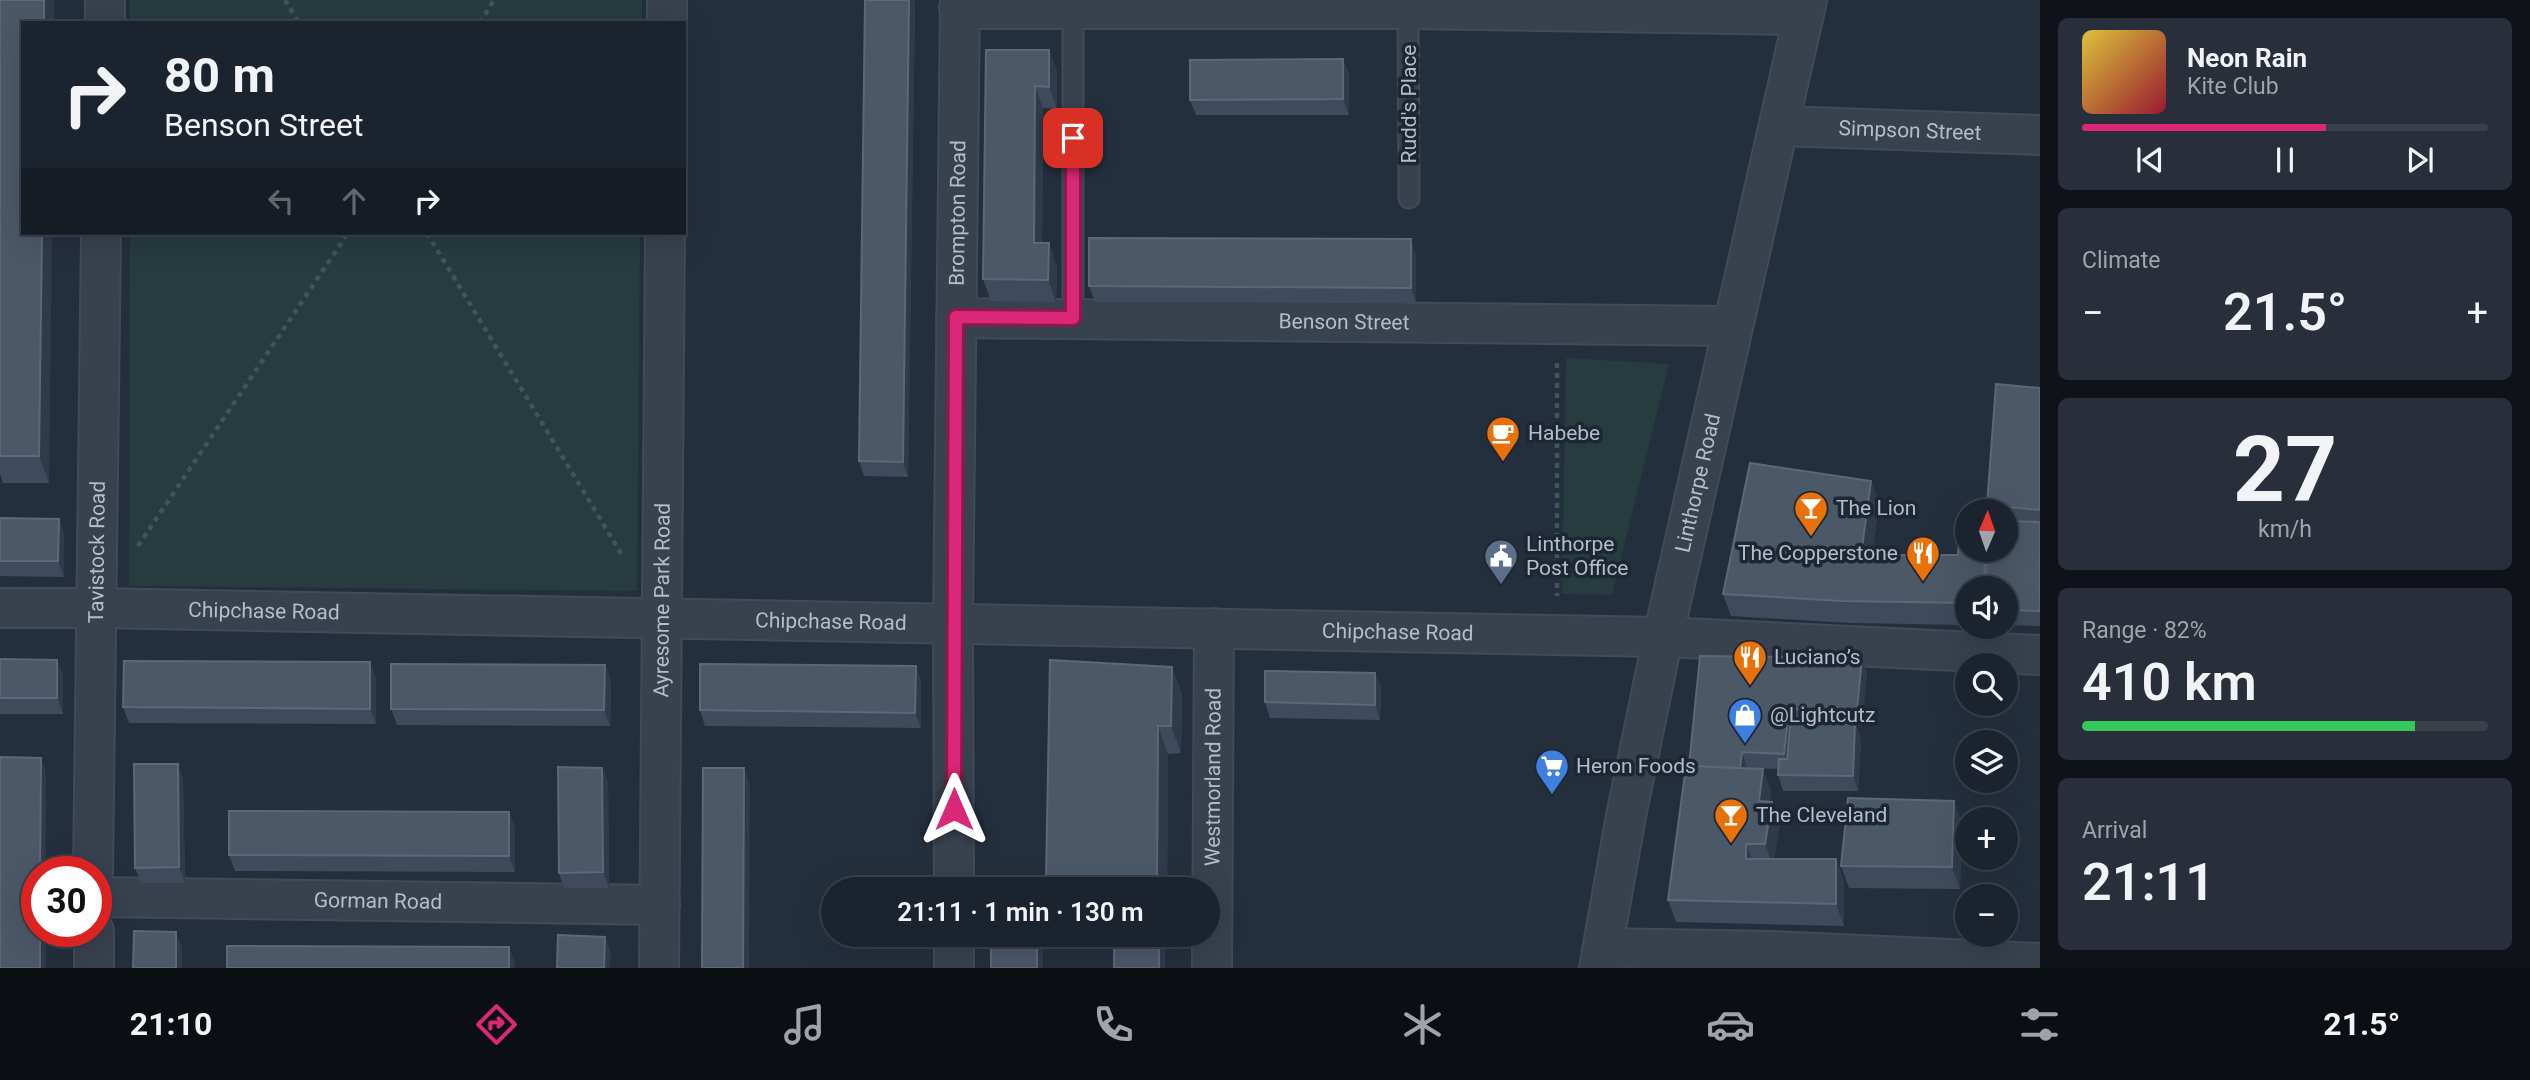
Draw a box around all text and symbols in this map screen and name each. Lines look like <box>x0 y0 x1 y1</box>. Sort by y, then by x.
text: Neon Rain <box>2187 43 2307 73</box>
street label: Rudd's Place <box>1397 44 1421 164</box>
text: 80 m <box>164 47 275 104</box>
icon: right <box>49 49 140 140</box>
text: Kite Club <box>2187 73 2279 100</box>
text: Benson Street <box>164 106 363 144</box>
pin <box>1043 108 1103 168</box>
street label: Simpson Street <box>1838 116 1982 145</box>
icon: arrive <box>1054 119 1092 157</box>
street label: Brompton Road <box>945 140 970 286</box>
icon: previous <box>2131 141 2169 179</box>
icon: pause <box>2266 141 2304 179</box>
icon: next <box>2401 141 2439 179</box>
icon: left <box>262 182 300 220</box>
icon: ahead <box>335 182 373 220</box>
icon: right <box>408 182 446 220</box>
text: Climate <box>2082 247 2161 274</box>
text: 21.5° <box>2223 282 2347 343</box>
text: − <box>2082 291 2104 335</box>
text: + <box>2466 291 2488 335</box>
street label: Benson Street <box>1278 309 1410 335</box>
street label: Linthorpe Road <box>1670 411 1725 555</box>
cafe icon: Habebe <box>1484 414 1522 463</box>
text: 27 <box>2233 417 2337 523</box>
place label: Habebe <box>1528 421 1600 445</box>
street label: Tavistock Road <box>84 481 110 623</box>
bar icon: The Lion <box>1792 489 1830 538</box>
place label: The Lion <box>1836 496 1916 520</box>
north arrow <box>1955 499 2018 562</box>
map controls <box>1955 499 2018 947</box>
street label: Ayresome Park Road <box>649 503 675 697</box>
text: km/h <box>2258 516 2312 543</box>
place label: Linthorpe Post Office <box>1526 532 1629 580</box>
restaurant icon: The Copperstone <box>1904 534 1942 583</box>
public building icon: Linthorpe Post Office <box>1482 537 1520 586</box>
place label: The Copperstone <box>1738 541 1898 565</box>
button: sound <box>1955 576 2018 639</box>
street label: Chipchase Road <box>188 598 340 625</box>
street label: Chipchase Road <box>755 608 907 635</box>
text: Range · 82% <box>2082 617 2207 644</box>
street label: Chipchase Road <box>1322 619 1474 645</box>
restaurant icon: Luciano’s <box>1731 638 1769 687</box>
place label: Luciano’s <box>1774 645 1861 669</box>
text: 410 km <box>2082 652 2257 713</box>
button: search <box>1955 653 2018 716</box>
street label: Westmorland Road <box>1201 688 1226 866</box>
shop icon: @Lightcutz <box>1726 696 1764 745</box>
place label: @Lightcutz <box>1770 703 1875 727</box>
button: layers <box>1955 730 2018 793</box>
supermarket icon: Heron Foods <box>1533 747 1571 796</box>
place label: Heron Foods <box>1576 754 1696 778</box>
position arrow <box>917 772 991 846</box>
bar icon: The Cleveland <box>1712 796 1750 845</box>
place label: The Cleveland <box>1756 803 1887 827</box>
button: + <box>1955 807 2018 870</box>
text: Arrival <box>2082 817 2147 844</box>
text: 21:11 <box>2082 852 2215 913</box>
speed limit sign: 30 <box>21 856 112 947</box>
button: − <box>1955 884 2018 947</box>
street label: Gorman Road <box>314 888 442 914</box>
text: 21:11 · 1 min · 130 m <box>897 897 1144 927</box>
icon: directions <box>472 1000 521 1049</box>
icon: music <box>780 1000 829 1049</box>
icon: phone <box>1089 1000 1138 1049</box>
icon: climate <box>1398 1000 1447 1049</box>
icon: car <box>1706 1000 1755 1049</box>
icon: filters <box>2015 1000 2064 1049</box>
text: 21:10 <box>130 1005 212 1043</box>
text: 21.5° <box>2323 1005 2400 1043</box>

